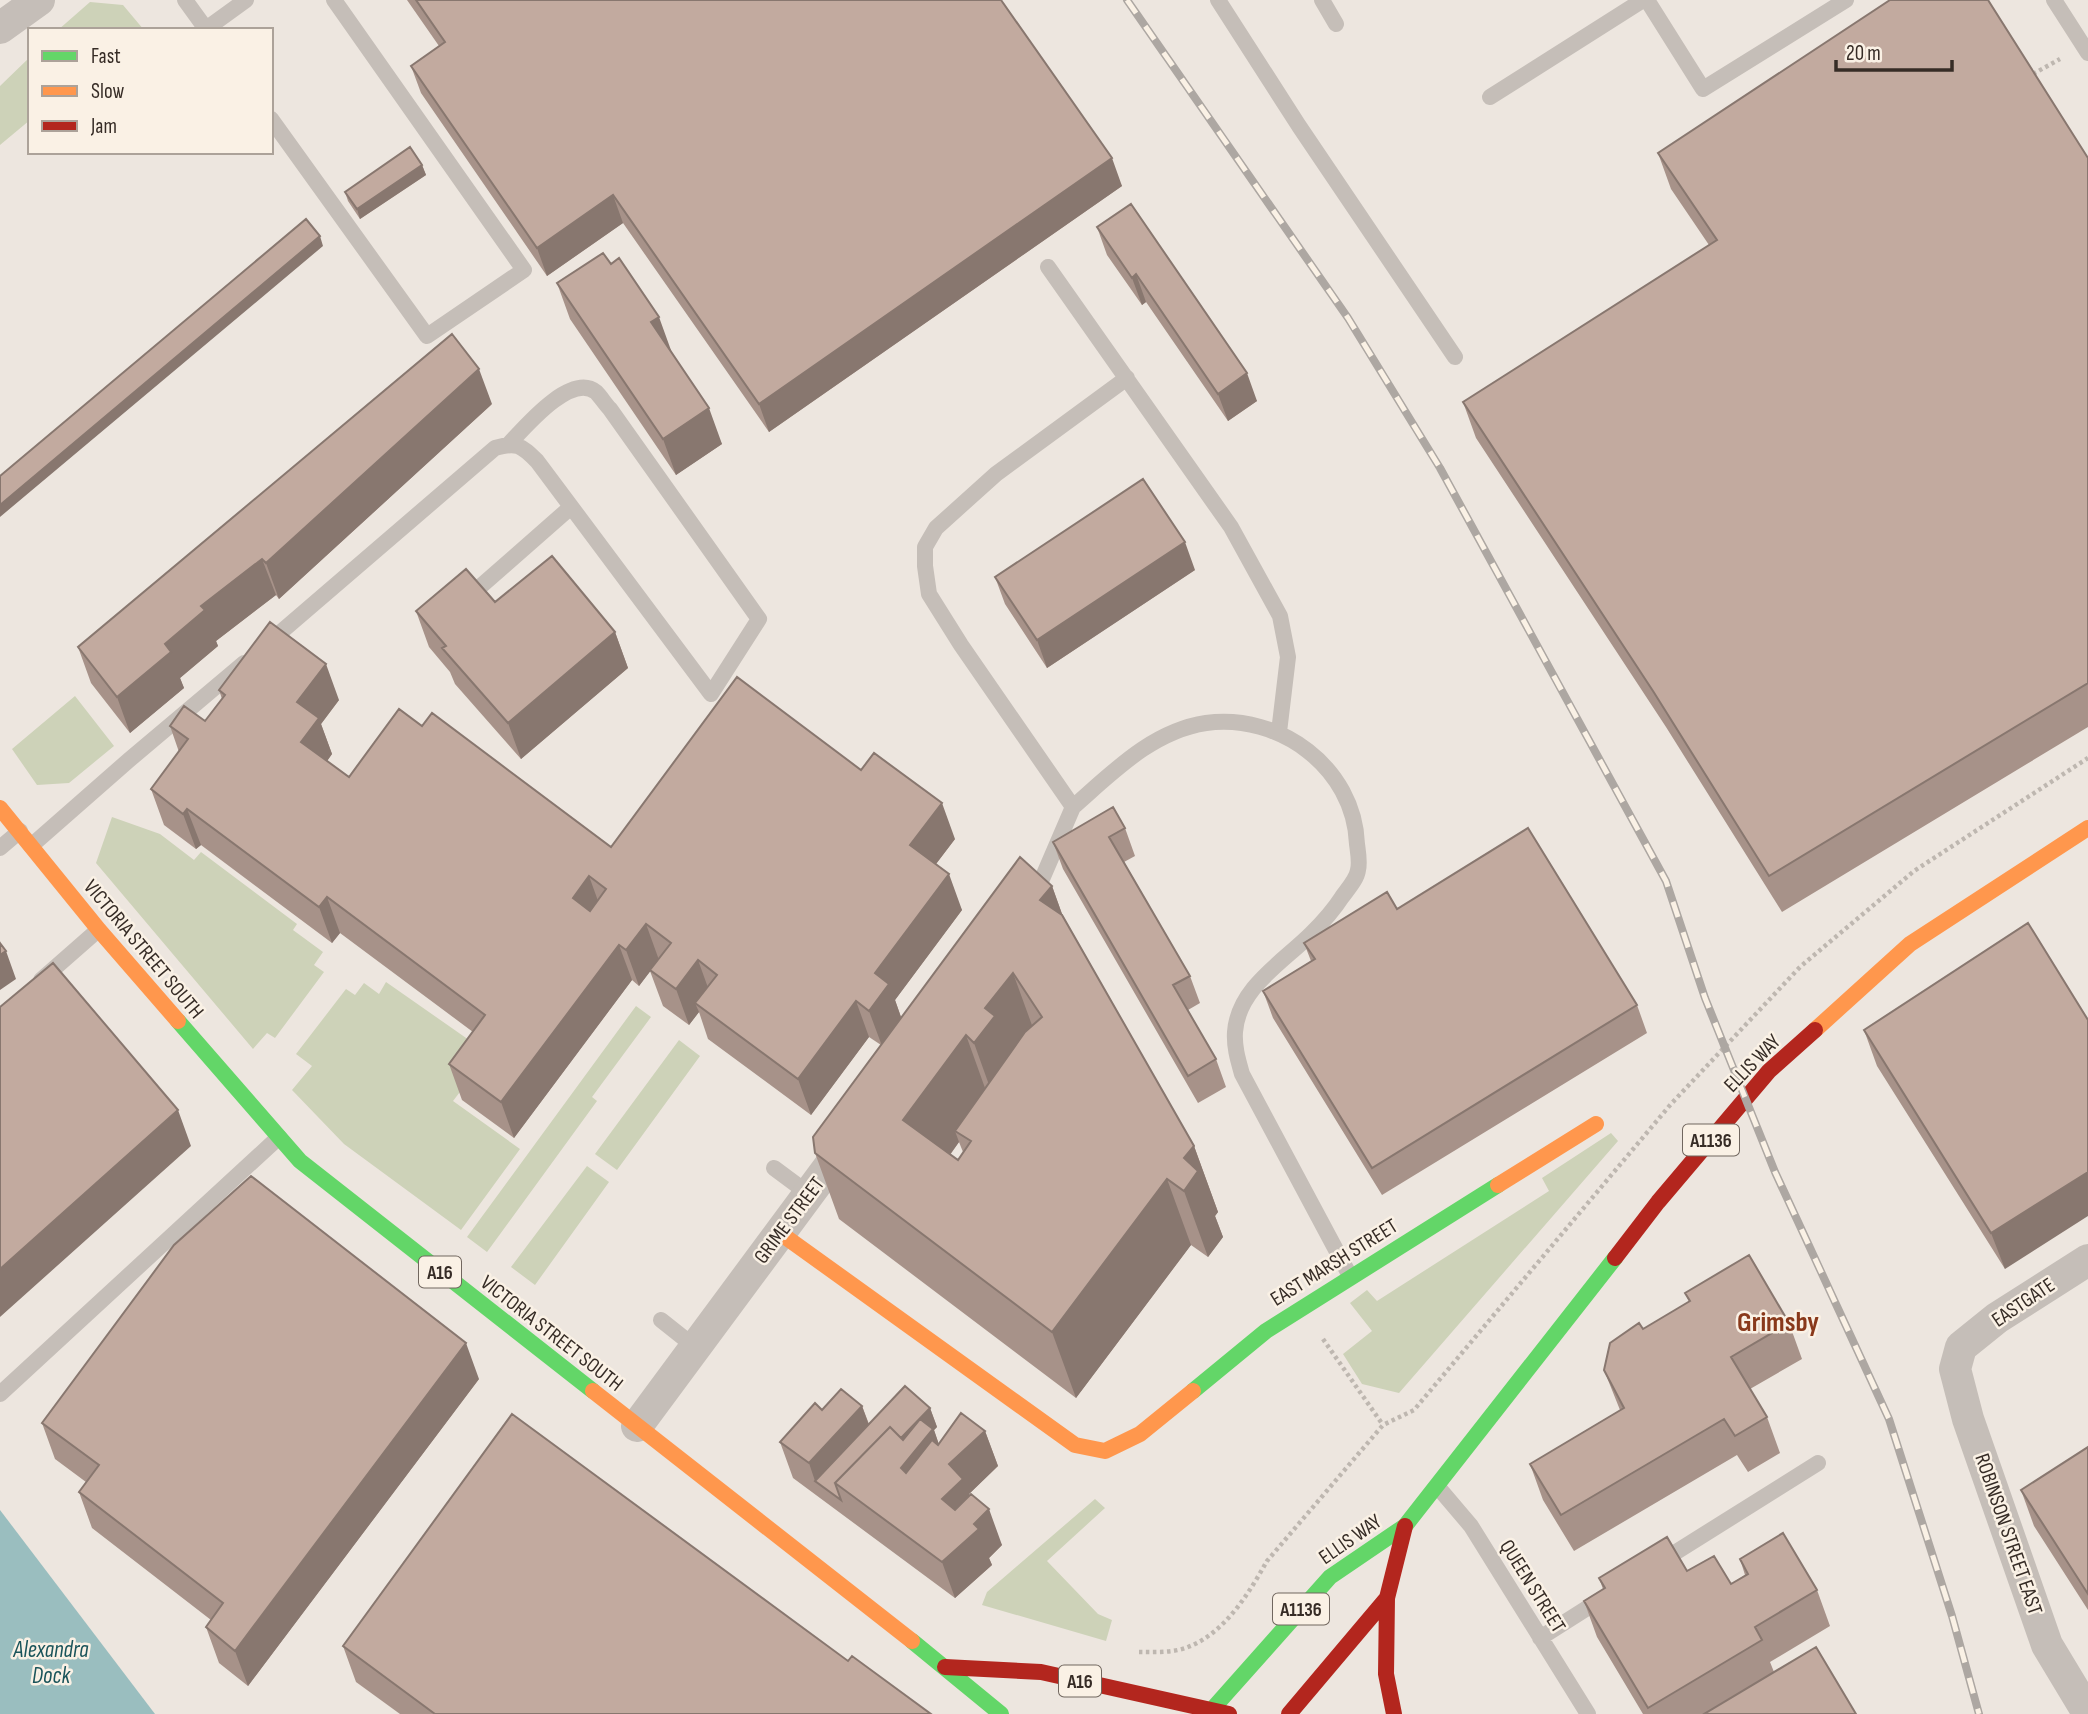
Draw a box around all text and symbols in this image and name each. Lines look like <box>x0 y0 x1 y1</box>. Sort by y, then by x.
legend <box>28 28 273 154</box>
scale bar <box>1836 28 1952 72</box>
text: 20 m <box>1846 41 1881 66</box>
text: Fast <box>91 44 121 69</box>
text: Slow <box>91 79 125 104</box>
text: Jam <box>90 114 117 139</box>
street label: VICTORIA STREET SOUTH <box>78 875 209 1024</box>
street label: ELLIS WAY <box>1719 1029 1786 1097</box>
road number: A1136 <box>1683 1124 1739 1156</box>
street label: GRIME STREET <box>749 1172 830 1268</box>
street label: EAST MARSH STREET <box>1266 1213 1403 1312</box>
road number: A16 <box>419 1256 461 1288</box>
street label: VICTORIA STREET SOUTH <box>476 1270 628 1397</box>
street label: EASTGATE <box>1987 1272 2059 1332</box>
district label: Grimsby <box>1737 1306 1819 1339</box>
street label: ROBINSON STREET EAST <box>1969 1450 2048 1618</box>
street label: ELLIS WAY <box>1314 1509 1387 1570</box>
street label: QUEEN STREET <box>1494 1535 1571 1638</box>
road number: A1136 <box>1273 1594 1329 1624</box>
water label: Alexandra Dock <box>13 1636 89 1690</box>
road number: A16 <box>1059 1666 1101 1696</box>

